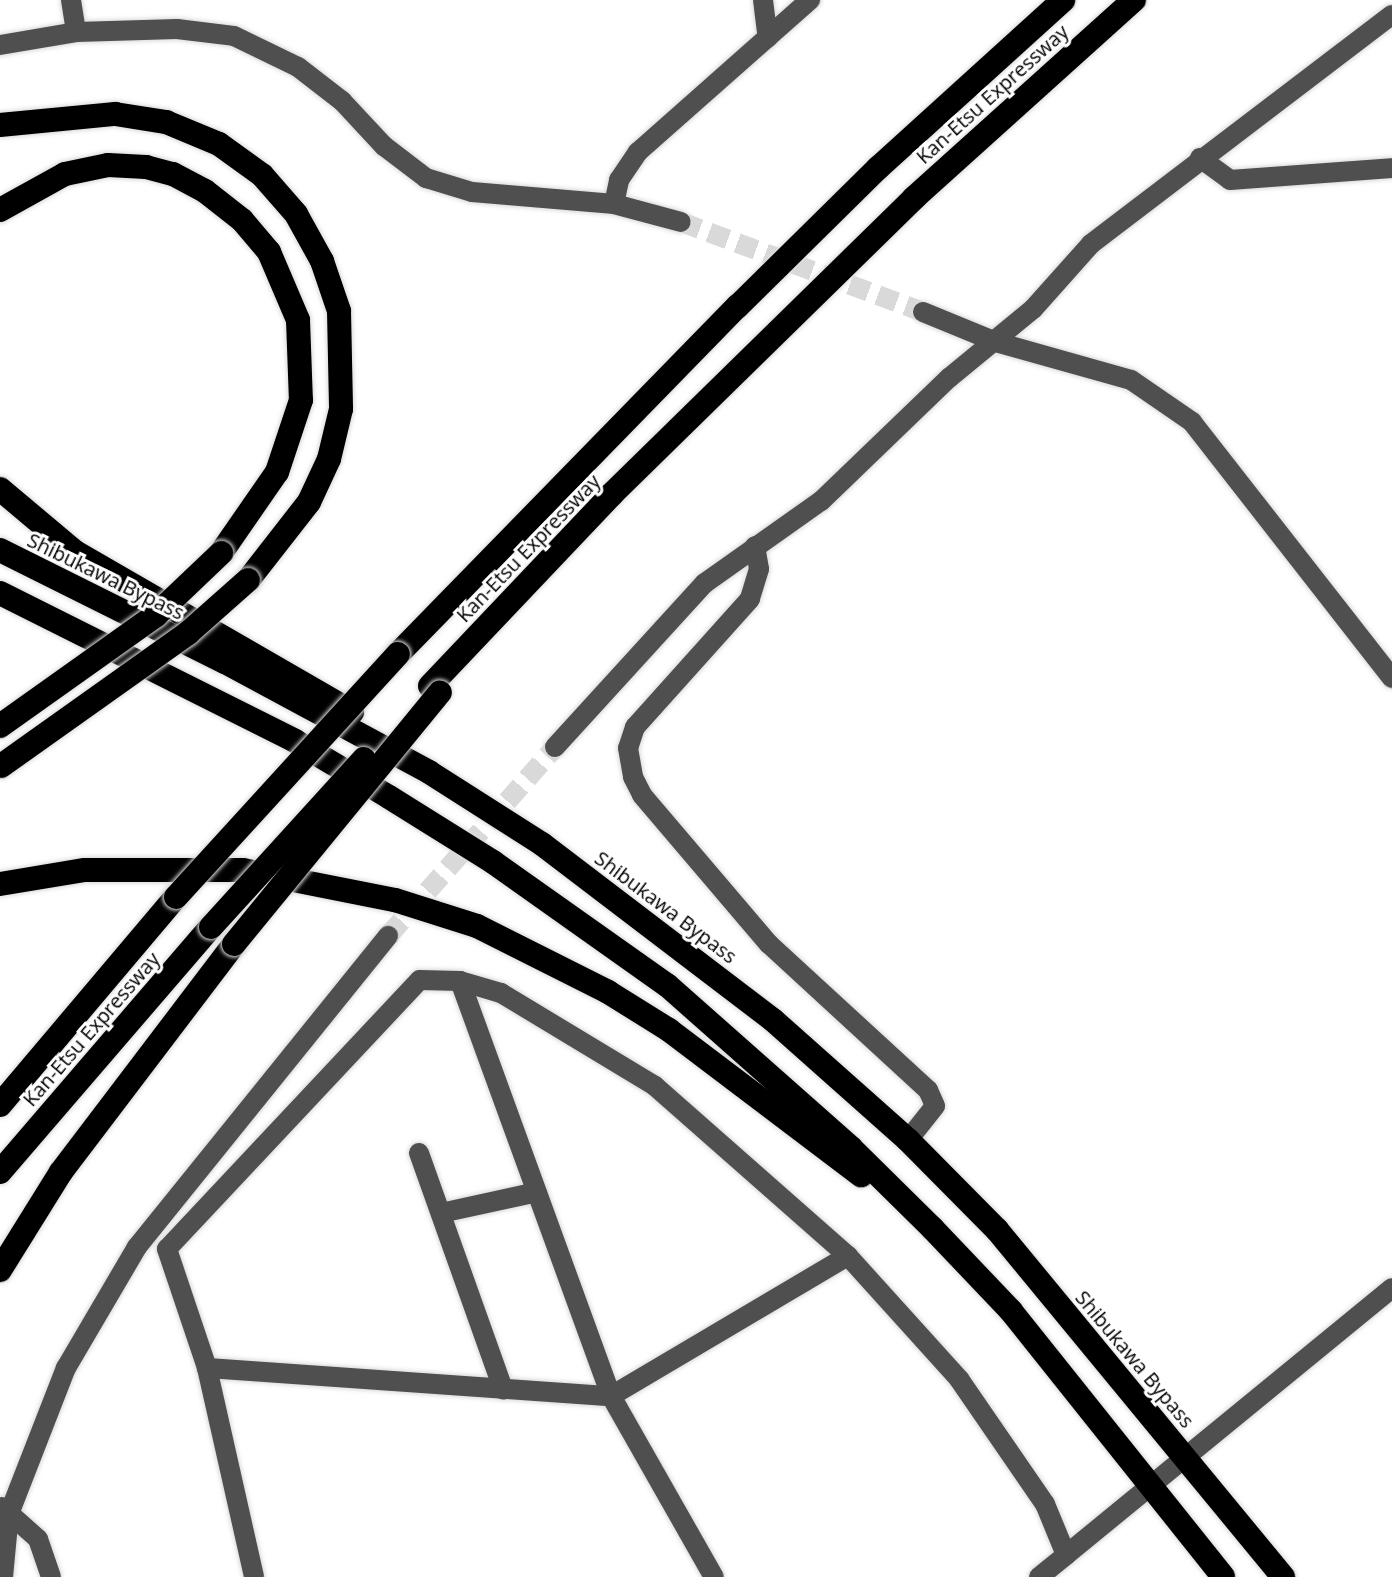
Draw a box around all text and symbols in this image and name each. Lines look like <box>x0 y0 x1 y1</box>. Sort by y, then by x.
street label: Kan-Etsu Expressway <box>911 19 1073 169</box>
street label: Kan-Etsu Expressway <box>451 469 605 627</box>
street label: Shibukawa Bypass <box>24 528 188 624</box>
street label: Shibukawa Bypass <box>590 846 742 968</box>
street label: Kan-Etsu Expressway <box>18 947 164 1111</box>
street label: Shibukawa Bypass <box>1071 1286 1199 1432</box>

